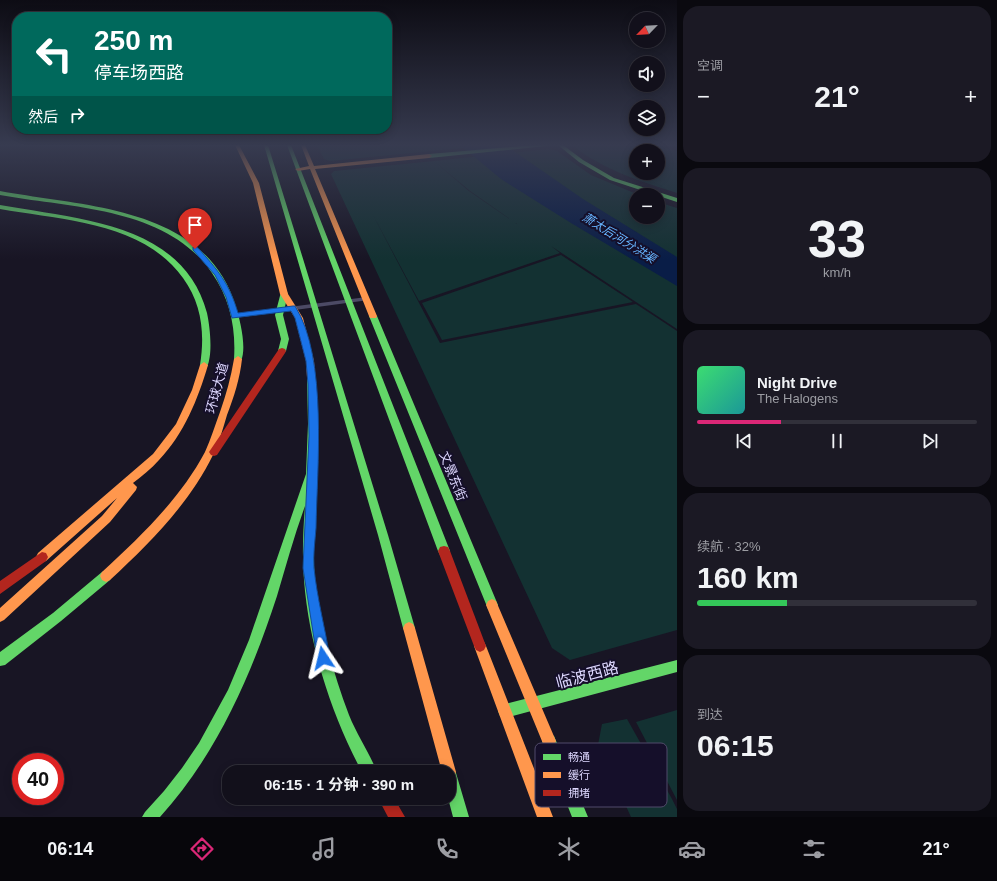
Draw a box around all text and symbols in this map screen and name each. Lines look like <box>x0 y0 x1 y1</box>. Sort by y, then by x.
north arrow <box>629 12 665 48</box>
map controls <box>629 12 665 224</box>
text: 250 m <box>94 25 173 56</box>
icon: left <box>28 28 80 80</box>
button: sound <box>629 56 665 92</box>
text: 空调 <box>697 58 723 73</box>
text: 停车场西路 <box>94 63 184 83</box>
text: 21° <box>814 80 860 113</box>
text: − <box>697 84 710 109</box>
text: + <box>964 84 977 109</box>
button: layers <box>629 100 665 136</box>
icon: right <box>66 104 88 126</box>
text: 然后 <box>28 108 58 125</box>
button: + <box>629 144 665 180</box>
button: − <box>629 188 665 224</box>
pin <box>178 208 212 249</box>
water label: 萧太后河分洪渠 <box>580 210 660 267</box>
text: 33 <box>808 210 866 268</box>
icon: arrive <box>184 214 206 236</box>
text: km/h <box>823 265 851 280</box>
street label: 环球大道 <box>203 361 231 415</box>
text: Night Drive <box>757 374 837 391</box>
text: The Halogens <box>757 391 838 406</box>
icon: previous <box>733 430 755 452</box>
icon: pause <box>826 430 848 452</box>
icon: next <box>919 430 941 452</box>
street label: 文景东街 <box>436 449 470 503</box>
text: 续航 · 32% <box>697 539 761 554</box>
text: 160 km <box>697 561 799 594</box>
position arrow <box>302 637 344 679</box>
street label: 临波西路 <box>554 659 620 691</box>
text: 到达 <box>697 707 723 722</box>
text: 06:15 <box>697 729 774 762</box>
legend <box>535 743 667 807</box>
text: 畅通 <box>568 751 590 763</box>
speed limit sign: 40 <box>12 753 64 805</box>
text: 缓行 <box>568 769 590 781</box>
text: 06:15 · 1 分钟 · 390 m <box>264 776 414 793</box>
text: 拥堵 <box>568 787 590 799</box>
icon: directions <box>188 835 216 863</box>
icon: music <box>310 835 338 863</box>
icon: phone <box>433 835 461 863</box>
icon: climate <box>555 835 583 863</box>
icon: car <box>678 835 706 863</box>
icon: filters <box>800 835 828 863</box>
text: 06:14 <box>47 839 93 859</box>
text: 21° <box>922 839 950 859</box>

